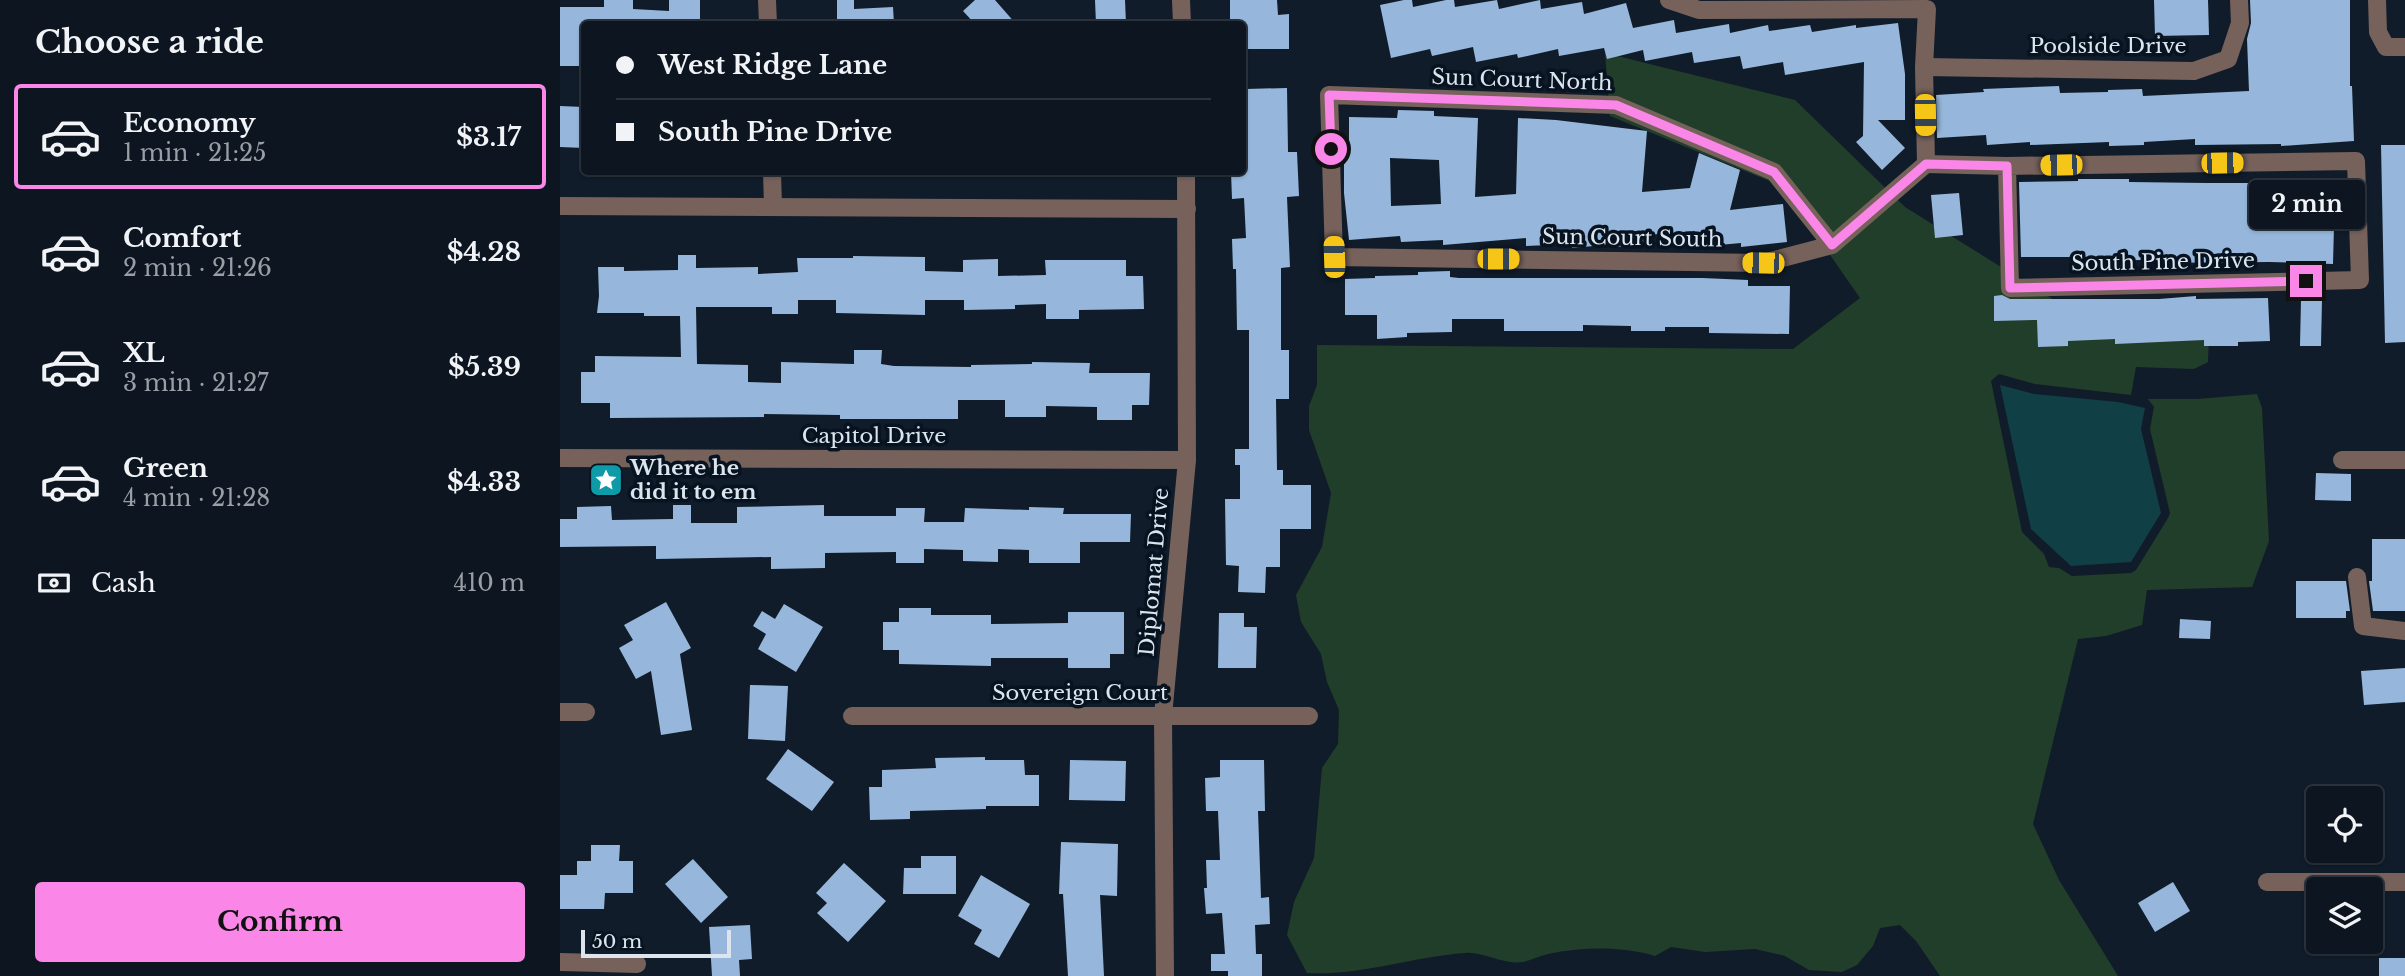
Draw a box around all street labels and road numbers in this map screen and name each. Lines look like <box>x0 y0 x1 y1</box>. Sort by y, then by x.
street label: Poolside Drive <box>2029 33 2187 59</box>
street label: Sun Court North <box>1431 64 1613 96</box>
street label: Sun Court South <box>1542 223 1722 253</box>
street label: South Pine Drive <box>2071 247 2255 277</box>
street label: Capitol Drive <box>802 423 946 449</box>
street label: Diplomat Drive <box>1134 487 1174 657</box>
street label: Sovereign Court <box>992 680 1168 706</box>

